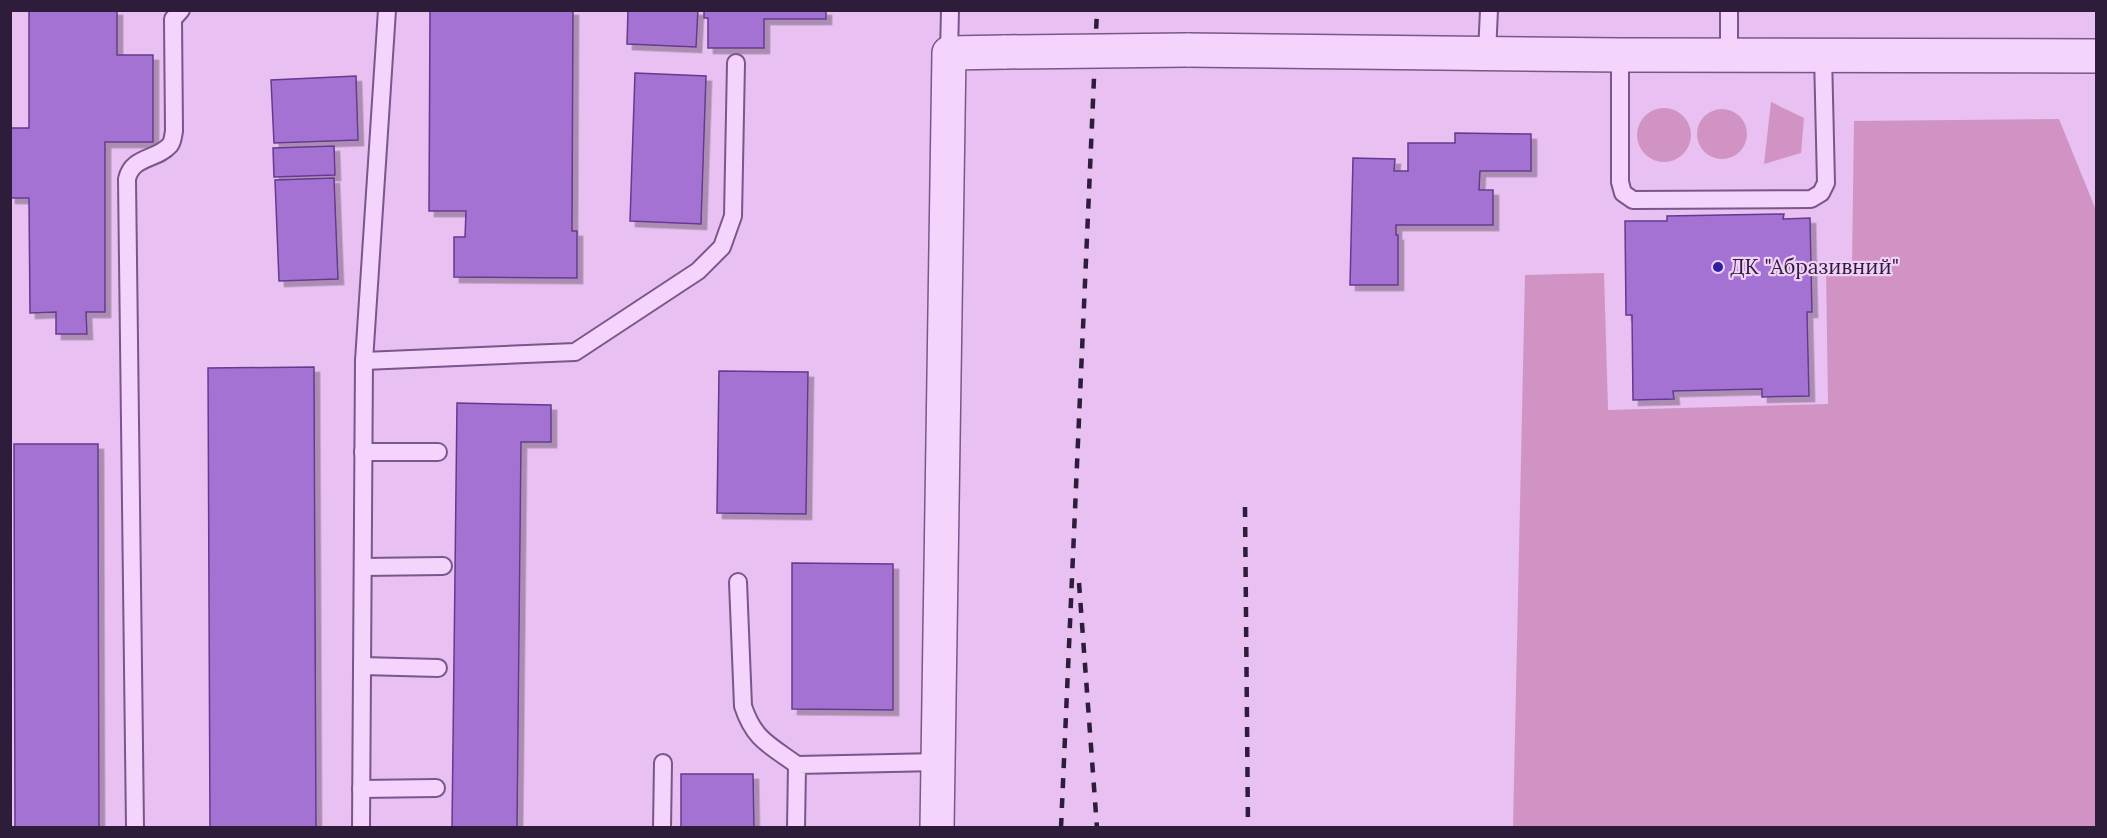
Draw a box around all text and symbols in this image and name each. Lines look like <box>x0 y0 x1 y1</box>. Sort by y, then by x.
place label: ДК "Абразивний" <box>1730 253 1899 280</box>
marker: ДК "Абразивний" <box>1711 260 1725 274</box>

